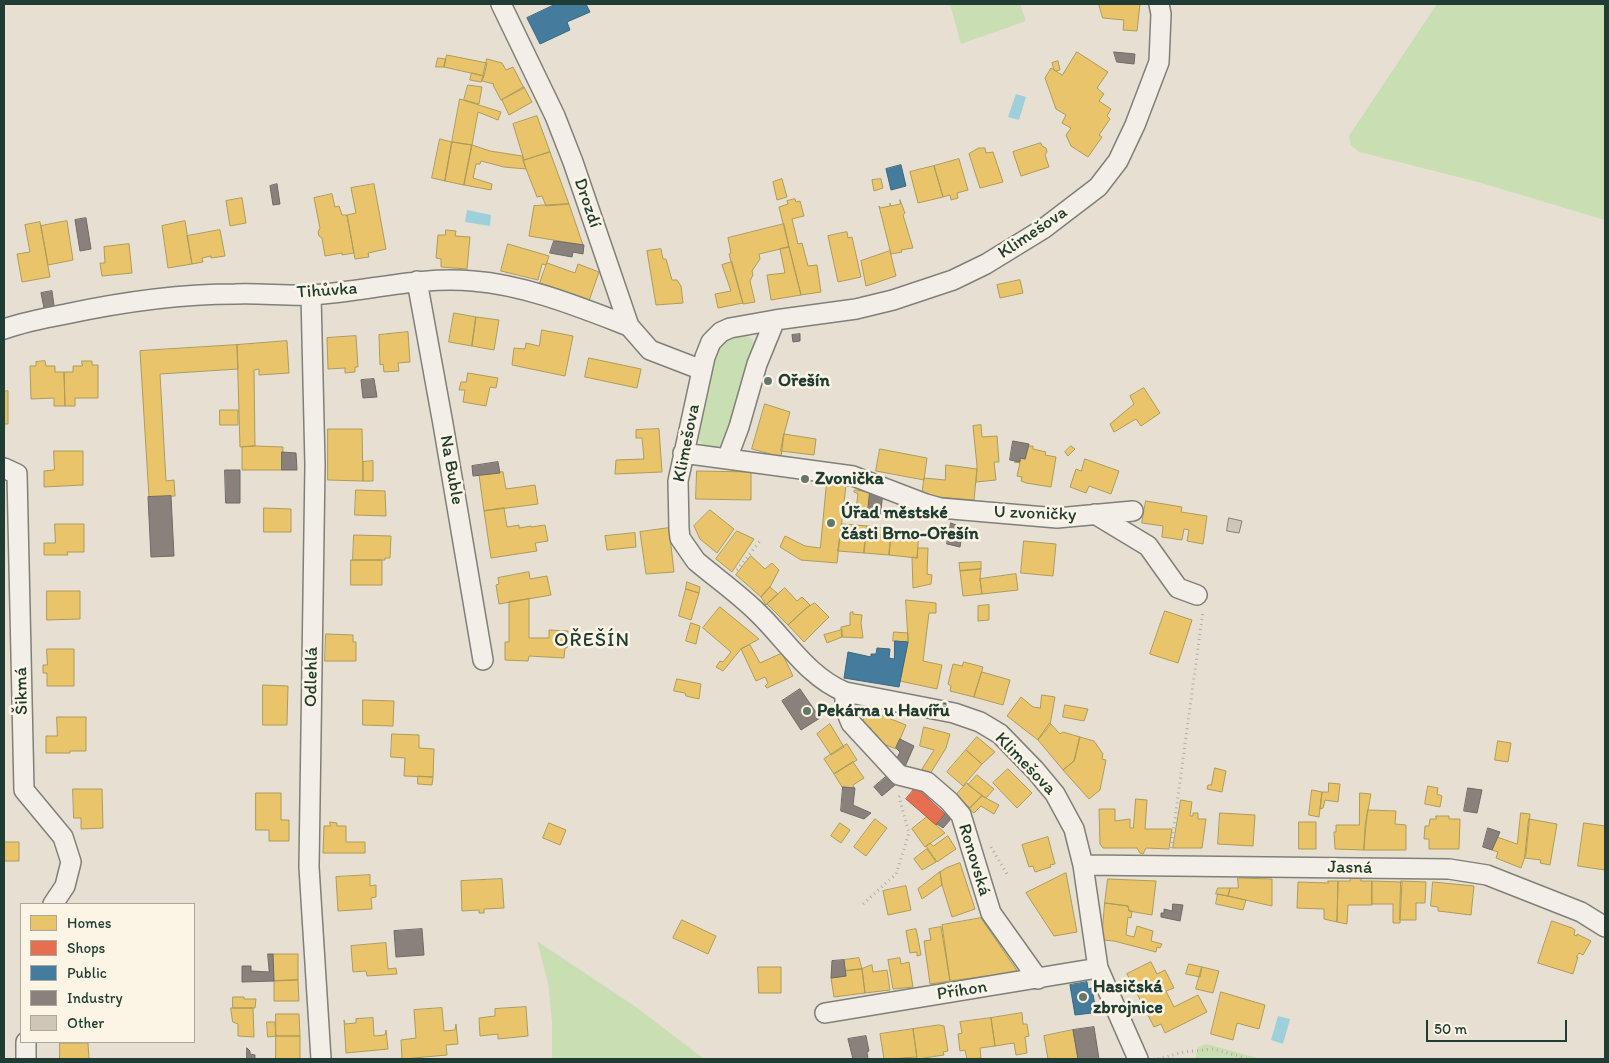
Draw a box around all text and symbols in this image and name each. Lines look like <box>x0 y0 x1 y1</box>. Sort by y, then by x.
street label: Drozdí <box>569 175 605 231</box>
street label: Klimešova <box>994 202 1072 264</box>
street label: Tihůvka <box>296 278 358 304</box>
place label: Ořešín <box>778 370 830 392</box>
marker: Ořešín <box>762 375 774 387</box>
street label: Klimešova <box>669 402 705 484</box>
street label: Na Buble <box>434 434 468 506</box>
place label: Zvonička <box>815 468 884 490</box>
marker: Zvonička <box>799 473 811 485</box>
place label: Úřad městské části Brno-Ořešín <box>841 502 979 544</box>
street label: U zvoničky <box>993 502 1077 526</box>
marker: Úřad městské části Brno-Ořešín <box>825 517 837 529</box>
district label: OŘEŠÍN <box>553 629 631 653</box>
street label: Odlehlá <box>301 647 323 707</box>
street label: Šikmá <box>11 667 33 715</box>
place label: Pekárna u Havířů <box>817 700 950 722</box>
marker: Pekárna u Havířů <box>801 705 813 717</box>
street label: Klimešova <box>990 728 1060 800</box>
street label: Ronovská <box>953 821 995 899</box>
street label: Jasná <box>1327 857 1373 879</box>
legend <box>20 903 195 1043</box>
text: Homes <box>67 914 111 932</box>
text: Shops <box>67 939 105 957</box>
text: Public <box>67 964 107 982</box>
street label: Příhon <box>935 976 989 1006</box>
place label: Hasičská zbrojnice <box>1093 976 1163 1019</box>
text: Industry <box>67 989 123 1007</box>
marker: Hasičská zbrojnice <box>1077 991 1089 1003</box>
scale bar <box>1429 1010 1570 1042</box>
text: Other <box>67 1014 104 1032</box>
text: 50 m <box>1434 1020 1467 1038</box>

